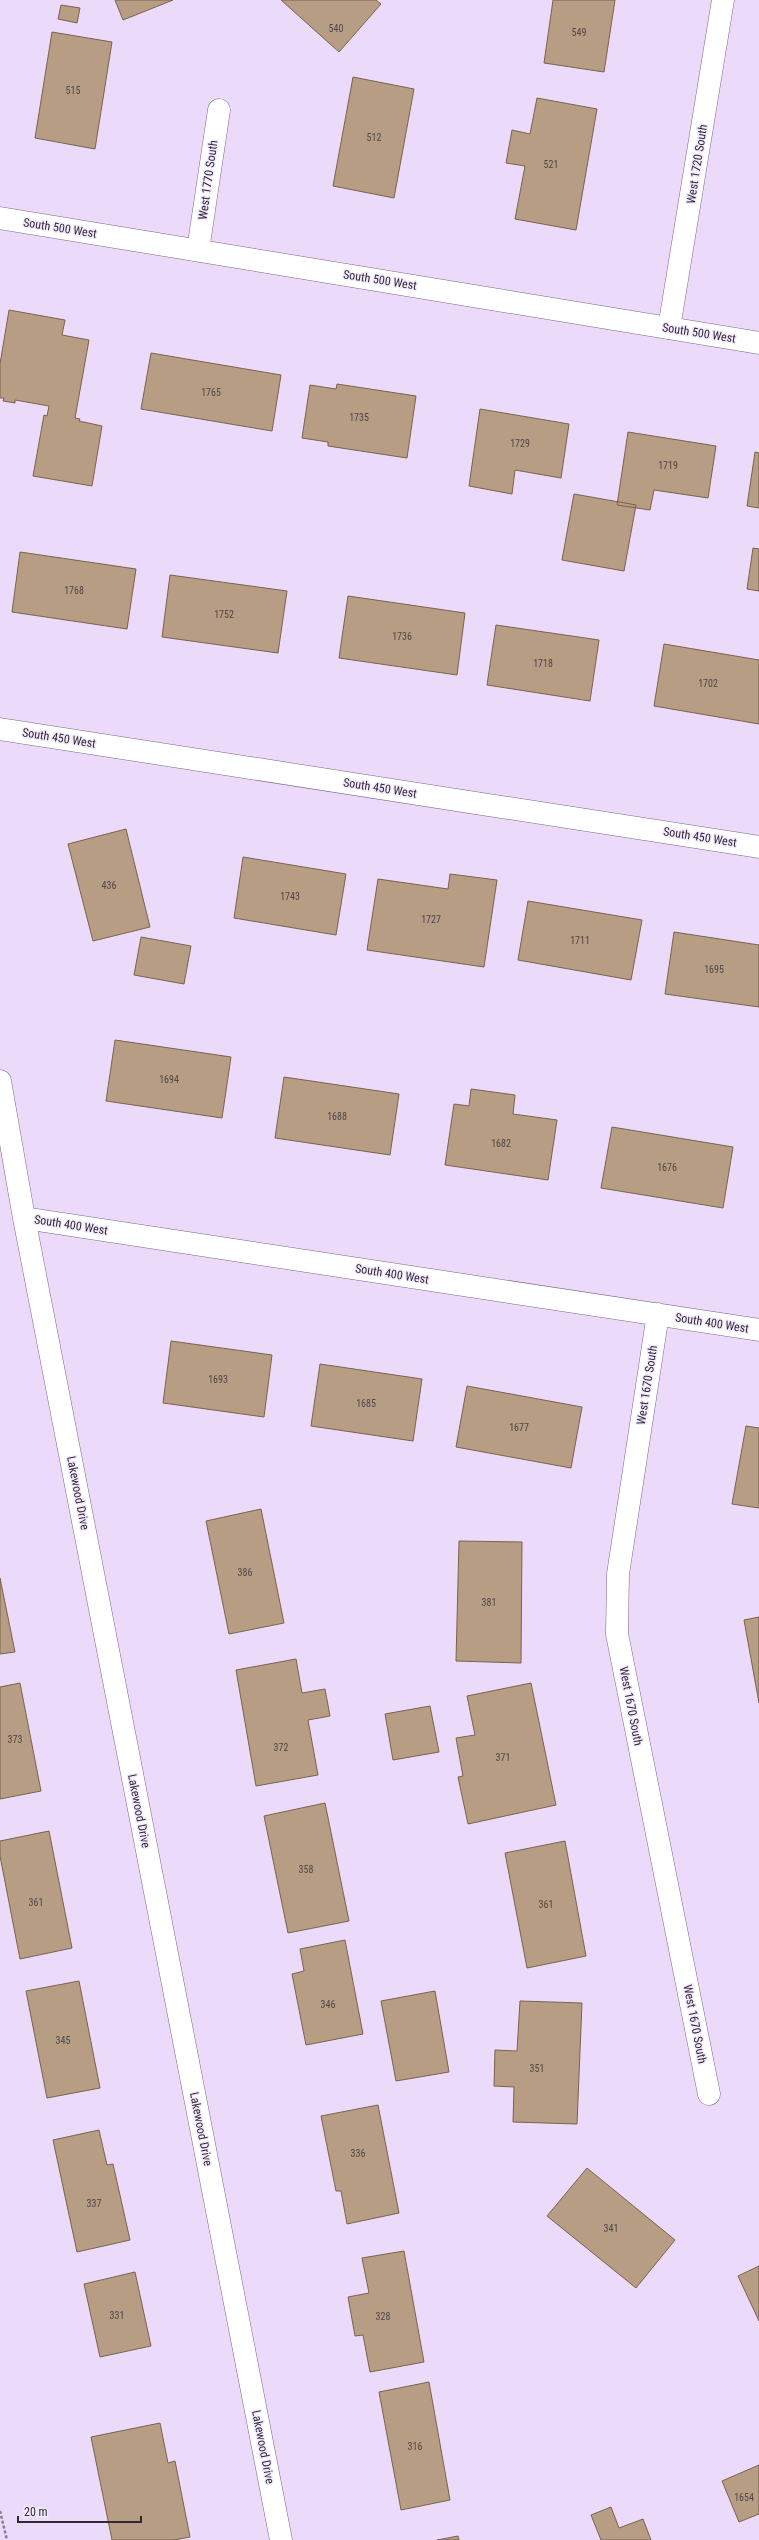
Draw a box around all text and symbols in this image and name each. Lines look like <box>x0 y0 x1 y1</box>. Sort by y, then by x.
house number: 540 <box>329 23 343 34</box>
house number: 549 <box>572 27 586 38</box>
house number: 515 <box>66 85 80 96</box>
street label: West 1720 South <box>684 123 710 205</box>
house number: 512 <box>367 132 381 143</box>
street label: West 1770 South <box>195 139 221 221</box>
house number: 521 <box>544 159 558 170</box>
street label: South 500 West <box>22 215 98 241</box>
street label: South 500 West <box>342 267 418 293</box>
street label: South 500 West <box>661 320 737 346</box>
house number: 1765 <box>201 387 221 398</box>
house number: 1735 <box>349 412 369 423</box>
house number: 1729 <box>510 438 530 449</box>
house number: 1719 <box>658 460 678 471</box>
house number: 1768 <box>64 585 84 596</box>
house number: 1752 <box>214 609 234 620</box>
house number: 1736 <box>392 631 412 642</box>
house number: 1718 <box>533 658 553 669</box>
house number: 1702 <box>698 678 718 689</box>
street label: South 450 West <box>21 725 97 751</box>
street label: South 450 West <box>342 775 418 801</box>
street label: South 450 West <box>662 824 738 850</box>
house number: 436 <box>102 880 116 891</box>
house number: 1743 <box>280 891 300 902</box>
house number: 1727 <box>421 914 441 925</box>
house number: 1711 <box>570 935 590 946</box>
house number: 1695 <box>704 964 724 975</box>
house number: 1694 <box>159 1074 179 1085</box>
house number: 1688 <box>327 1111 347 1122</box>
house number: 1682 <box>491 1138 511 1149</box>
house number: 1676 <box>657 1162 677 1173</box>
street label: South 400 West <box>33 1212 109 1238</box>
street label: South 400 West <box>354 1261 430 1287</box>
street label: South 400 West <box>674 1310 750 1336</box>
street label: West 1670 South <box>634 1344 660 1426</box>
house number: 1693 <box>208 1374 228 1385</box>
house number: 1685 <box>356 1398 376 1409</box>
house number: 1677 <box>509 1422 529 1433</box>
street label: Lakewood Drive <box>64 1455 92 1531</box>
house number: 386 <box>238 1567 252 1578</box>
house number: 381 <box>482 1597 496 1608</box>
street label: West 1670 South <box>616 1665 646 1747</box>
house number: 373 <box>8 1734 22 1745</box>
house number: 372 <box>274 1742 288 1753</box>
house number: 371 <box>496 1752 510 1763</box>
street label: Lakewood Drive <box>125 1773 153 1849</box>
house number: 358 <box>299 1864 313 1875</box>
house number: 361 <box>29 1897 43 1908</box>
house number: 361 <box>539 1899 553 1910</box>
street label: West 1670 South <box>680 1983 710 2065</box>
house number: 346 <box>321 1999 335 2010</box>
house number: 345 <box>56 2035 70 2046</box>
house number: 351 <box>530 2063 544 2074</box>
street label: Lakewood Drive <box>187 2091 215 2167</box>
house number: 336 <box>351 2148 365 2159</box>
house number: 337 <box>87 2198 101 2209</box>
house number: 341 <box>604 2223 618 2234</box>
house number: 331 <box>110 2310 124 2321</box>
house number: 328 <box>376 2311 390 2322</box>
street label: Lakewood Drive <box>249 2409 277 2485</box>
house number: 316 <box>408 2441 422 2452</box>
house number: 1654 <box>734 2492 754 2503</box>
scale bar <box>18 2498 141 2524</box>
text: 20 m <box>24 2505 48 2519</box>

